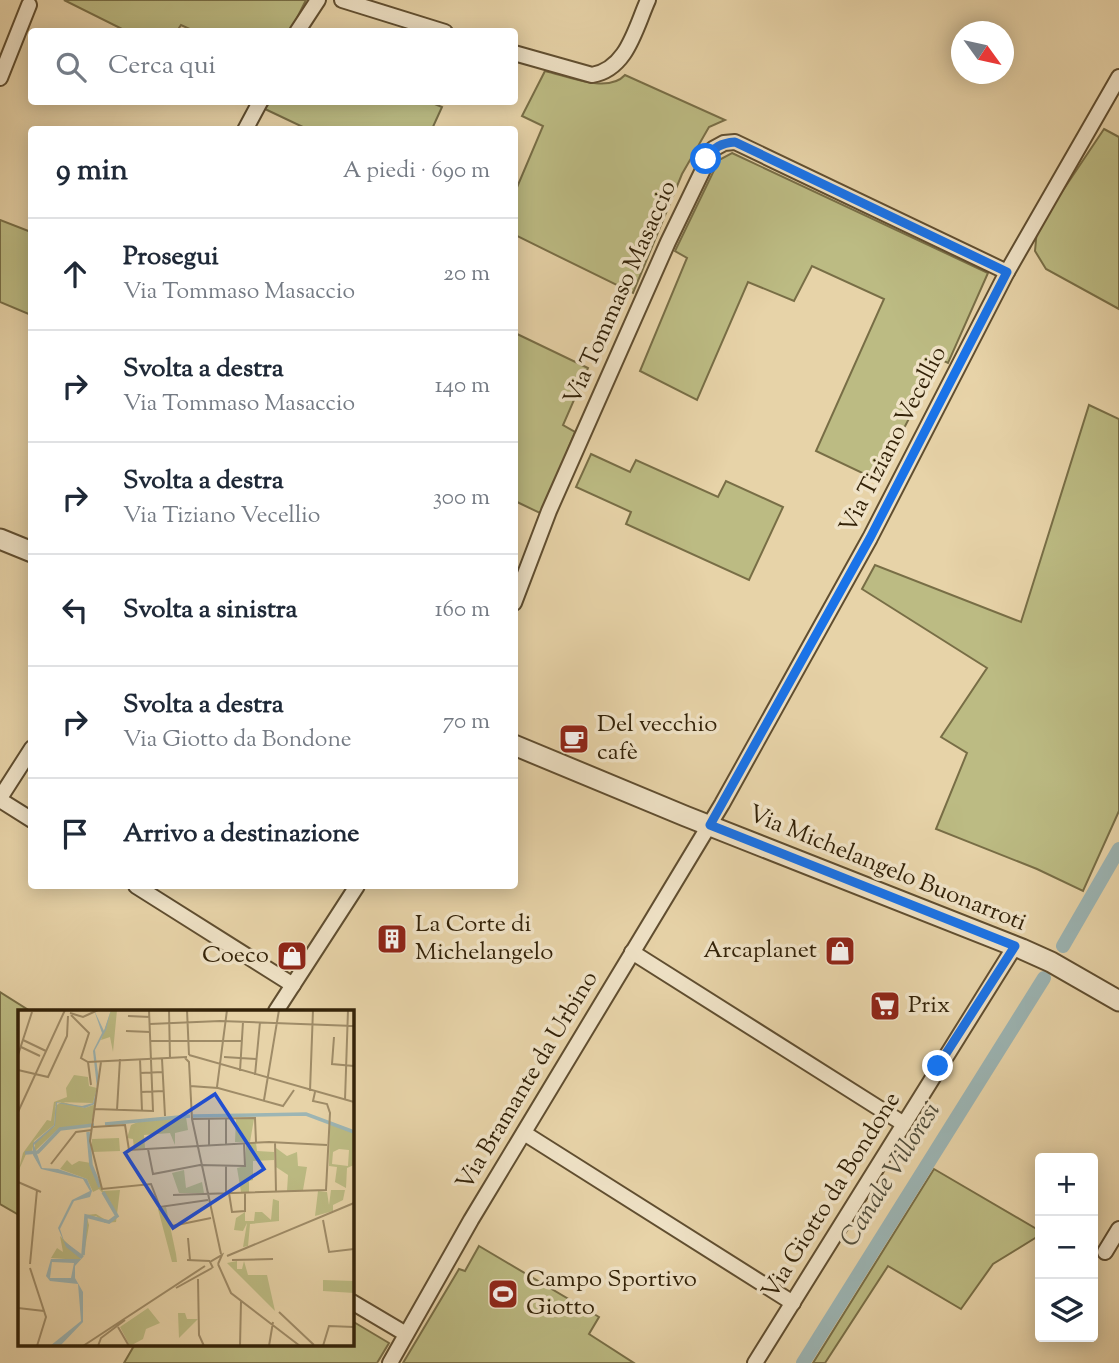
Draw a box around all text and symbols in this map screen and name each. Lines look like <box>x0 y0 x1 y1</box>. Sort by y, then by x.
north arrow <box>951 21 1014 84</box>
search box <box>28 28 518 105</box>
icon: search <box>52 48 90 86</box>
text: Cerca qui <box>108 48 216 85</box>
route start <box>690 143 721 174</box>
text: 9 min <box>56 150 128 193</box>
text: A piedi · 690 m <box>343 155 490 188</box>
street label: Via Tommaso Masaccio <box>556 176 686 410</box>
text: Prosegui <box>123 239 219 276</box>
icon: ahead <box>56 255 94 293</box>
text: 20 m <box>443 258 490 291</box>
text: Via Tommaso Masaccio <box>123 276 355 309</box>
street label: Via Tiziano Vecellio <box>832 341 956 539</box>
text: Svolta a destra <box>123 351 284 388</box>
icon: right <box>56 367 94 405</box>
text: 140 m <box>435 370 490 403</box>
text: Via Tommaso Masaccio <box>123 388 355 421</box>
text: Svolta a destra <box>123 463 284 500</box>
icon: right <box>56 479 94 517</box>
text: 300 m <box>433 482 490 515</box>
text: Via Tiziano Vecellio <box>123 500 320 533</box>
icon: left <box>56 591 94 629</box>
text: Svolta a sinistra <box>123 592 298 629</box>
text: 160 m <box>435 594 490 627</box>
text: Svolta a destra <box>123 687 284 724</box>
icon: right <box>56 703 94 741</box>
text: 70 m <box>443 706 490 739</box>
place label: Del vecchio cafè <box>597 708 717 770</box>
cafe icon: Del vecchio cafè <box>557 722 591 756</box>
text: Via Giotto da Bondone <box>123 724 352 757</box>
street label: Via Michelangelo Buonarroti <box>743 798 1031 941</box>
icon: arrive <box>56 815 94 853</box>
text: Arrivo a destinazione <box>123 816 359 853</box>
place label: La Corte di Michelangelo <box>415 908 553 970</box>
building icon: La Corte di Michelangelo <box>375 922 409 956</box>
place label: Arcaplanet <box>703 934 817 968</box>
shop icon: Arcaplanet <box>823 934 857 968</box>
place label: Coeco <box>202 939 269 973</box>
shop icon: Coeco <box>275 939 309 973</box>
street label: Via Bramante da Urbino <box>449 965 607 1197</box>
supermarket icon: Prix <box>868 989 902 1023</box>
place label: Prix <box>908 989 950 1023</box>
inset map <box>18 1010 354 1346</box>
route end <box>922 1050 953 1081</box>
street label: Via Giotto da Bondone <box>754 1086 910 1306</box>
water label: Canale Villoresi <box>832 1095 950 1255</box>
map controls <box>1035 1153 1098 1342</box>
button: + <box>1035 1153 1098 1216</box>
button: − <box>1035 1216 1098 1279</box>
place label: Campo Sportivo Giotto <box>526 1263 697 1325</box>
sports icon: Campo Sportivo Giotto <box>486 1277 520 1311</box>
button: layers <box>1035 1279 1098 1342</box>

